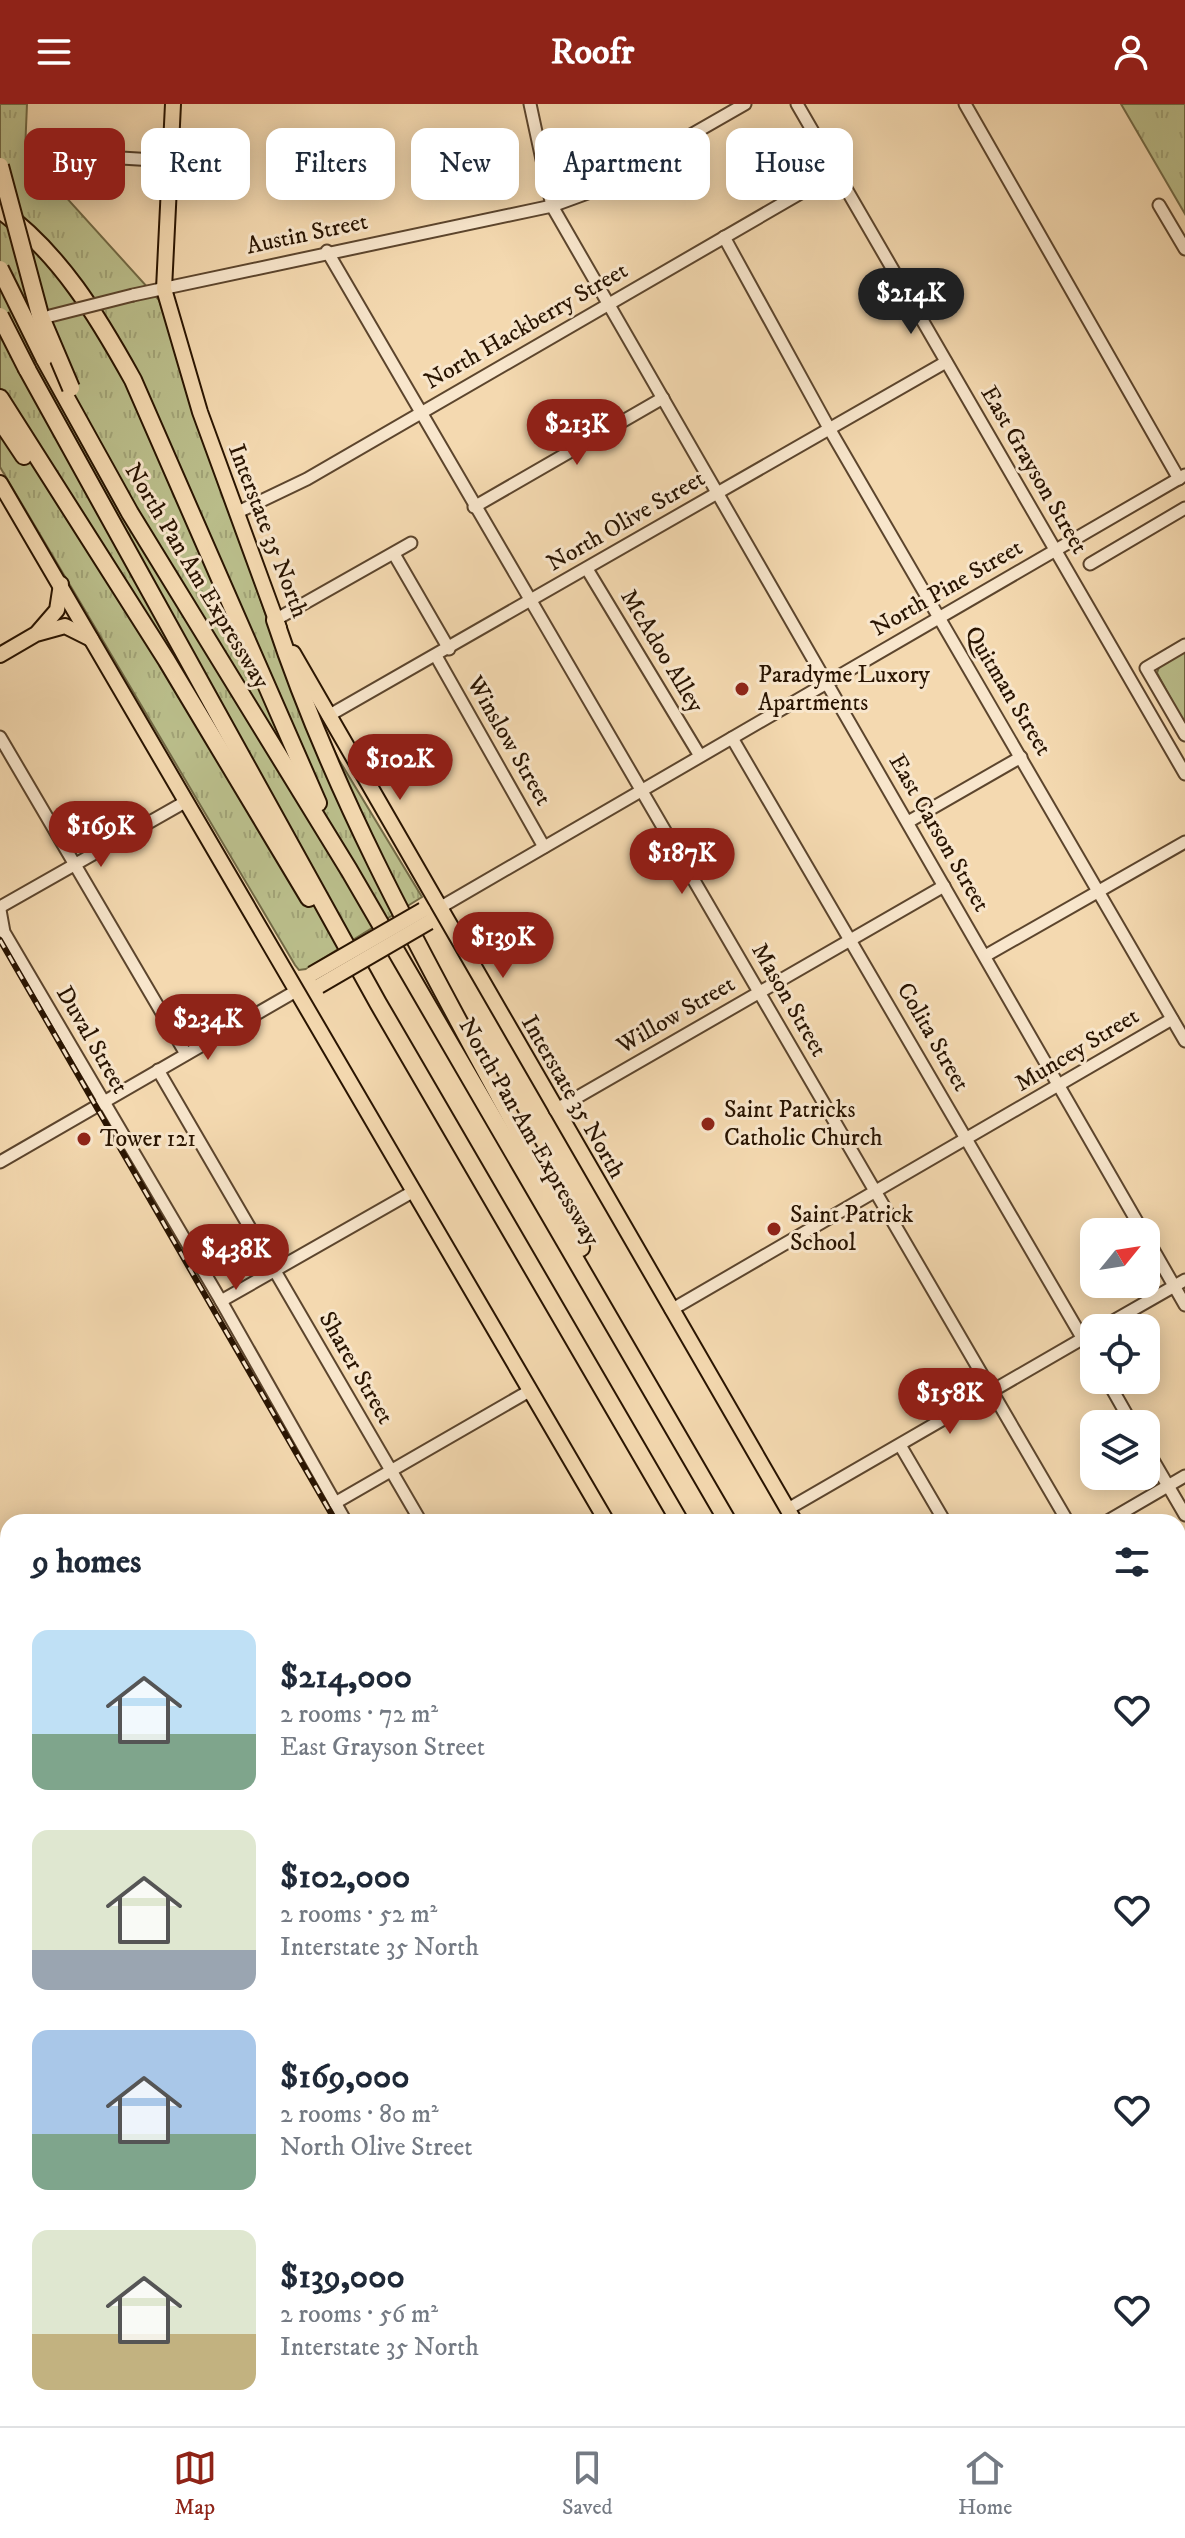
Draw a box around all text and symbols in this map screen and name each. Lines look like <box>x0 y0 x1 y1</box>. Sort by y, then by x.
icon: menu <box>32 30 76 74</box>
text: Roofr <box>551 30 634 75</box>
icon: person <box>1109 30 1153 74</box>
chip: Buy <box>24 128 125 200</box>
chip: Rent <box>141 128 250 200</box>
chip: Filters <box>266 128 395 200</box>
chip: New <box>411 128 519 200</box>
chip: Apartment <box>535 128 710 200</box>
chip: House <box>726 128 853 200</box>
street label: Austin Street <box>244 206 371 261</box>
street label: North Hackberry Street <box>419 255 633 396</box>
pin: $214K <box>855 268 967 336</box>
text: $214K <box>876 277 946 310</box>
street label: East Grayson Street <box>974 381 1094 560</box>
pin: $213K <box>521 399 633 467</box>
text: $213K <box>545 408 609 441</box>
street label: Interstate 35 North <box>221 440 315 622</box>
street label: North Pan Am Expressway <box>118 458 277 695</box>
street label: North Olive Street <box>542 463 711 578</box>
street label: North Pine Street <box>866 532 1028 643</box>
street label: McAdoo Alley <box>613 584 711 719</box>
street label: Quitman Street <box>958 621 1059 761</box>
place label: Paradyme Luxory Apartments <box>758 660 931 718</box>
street label: Winslow Street <box>459 670 558 811</box>
marker: Paradyme Luxory Apartments <box>733 680 751 698</box>
pin: $102K <box>344 734 456 802</box>
text: $102K <box>366 743 434 776</box>
street label: East Carson Street <box>882 749 996 918</box>
pin: $169K <box>45 801 157 869</box>
text: $169K <box>67 810 135 843</box>
pin: $187K <box>626 828 738 896</box>
text: $187K <box>648 837 716 870</box>
pin: $139K <box>447 912 559 980</box>
text: $139K <box>471 921 535 954</box>
street label: Mason Street <box>744 938 834 1062</box>
street label: Willow Street <box>611 969 741 1061</box>
street label: Colita Street <box>890 977 976 1097</box>
street label: Duval Street <box>49 981 135 1099</box>
pin: $234K <box>152 994 264 1062</box>
street label: Muncey Street <box>1010 1001 1145 1099</box>
text: $234K <box>173 1003 243 1036</box>
street label: Interstate 35 North <box>514 1010 632 1184</box>
street label: North Pan Am Expressway <box>452 1013 607 1252</box>
place label: Saint Patricks Catholic Church <box>724 1095 883 1153</box>
marker: Saint Patricks Catholic Church <box>699 1115 717 1133</box>
place label: Tower 121 <box>100 1124 196 1154</box>
marker: Tower 121 <box>75 1130 93 1148</box>
place label: Saint Patrick School <box>790 1200 913 1258</box>
north arrow <box>1080 1218 1160 1298</box>
map controls <box>1080 1218 1160 1490</box>
marker: Saint Patrick School <box>765 1220 783 1238</box>
pin: $438K <box>180 1224 292 1292</box>
text: $438K <box>201 1233 271 1266</box>
street label: Sharer Street <box>312 1306 400 1430</box>
button: locate <box>1080 1314 1160 1394</box>
pin: $158K <box>894 1368 1006 1436</box>
text: $158K <box>916 1377 984 1410</box>
button: layers <box>1080 1410 1160 1490</box>
icon: filters <box>1110 1540 1154 1584</box>
text: 9 homes <box>32 1541 141 1583</box>
text: $214,000 <box>280 1656 412 1698</box>
icon: home <box>96 1662 192 1758</box>
icon: heart <box>1110 1688 1154 1732</box>
text: 2 rooms · 72 m² <box>280 1698 438 1731</box>
text: East Grayson Street <box>280 1731 485 1764</box>
text: $102,000 <box>280 1856 410 1898</box>
icon: home <box>96 1862 192 1958</box>
icon: heart <box>1110 1888 1154 1932</box>
text: 2 rooms · 52 m² <box>280 1898 437 1931</box>
text: Interstate 35 North <box>280 1931 479 1964</box>
text: $169,000 <box>280 2056 410 2098</box>
icon: home <box>96 2062 192 2158</box>
icon: heart <box>1110 2088 1154 2132</box>
text: 2 rooms · 80 m² <box>280 2098 439 2131</box>
text: North Olive Street <box>280 2131 473 2164</box>
text: $139,000 <box>280 2256 405 2298</box>
icon: home <box>96 2262 192 2358</box>
icon: heart <box>1110 2288 1154 2332</box>
text: 2 rooms · 56 m² <box>280 2298 438 2331</box>
text: Interstate 35 North <box>280 2331 479 2364</box>
tab: Map <box>173 2446 217 2521</box>
tab: Saved <box>562 2446 613 2521</box>
tab: Home <box>958 2446 1012 2521</box>

